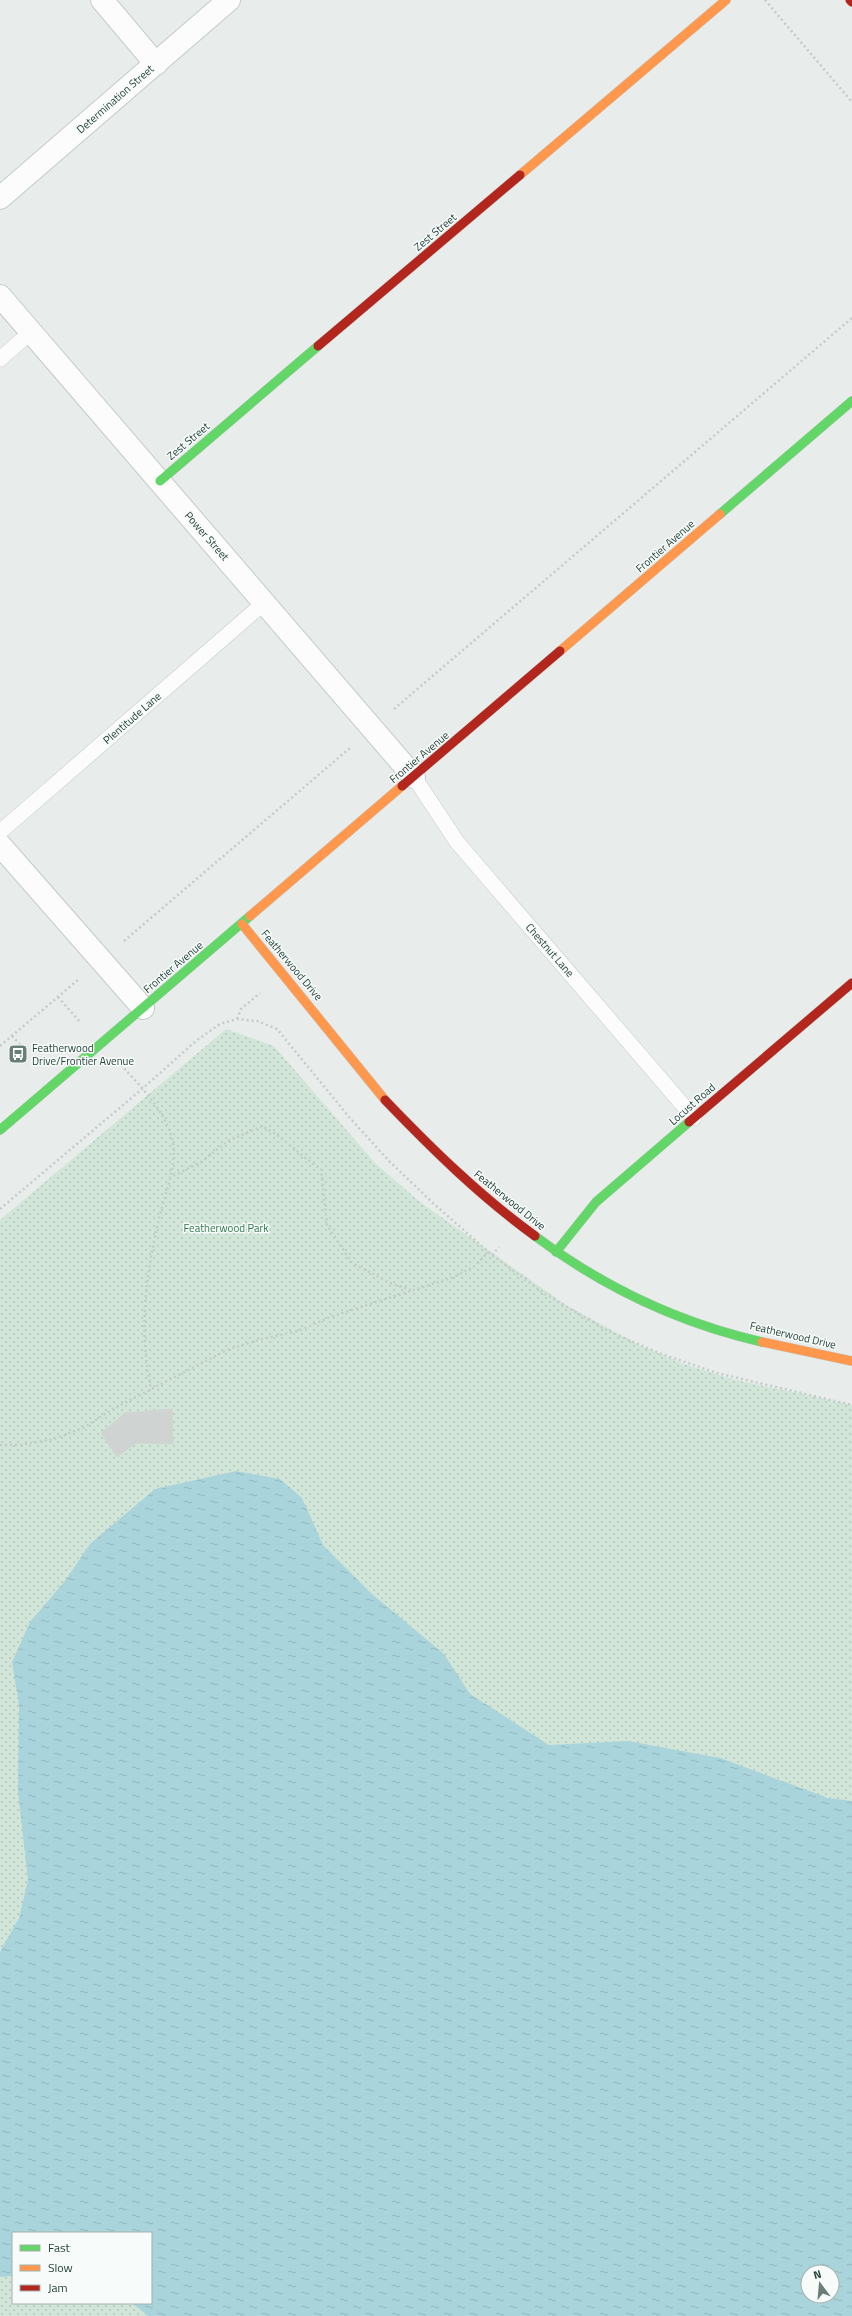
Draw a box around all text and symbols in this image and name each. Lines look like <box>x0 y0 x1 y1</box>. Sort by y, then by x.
street label: Determination Street <box>73 61 157 137</box>
street label: Zest Street <box>410 209 460 255</box>
street label: Zest Street <box>163 418 213 464</box>
street label: Power Street <box>181 508 233 564</box>
street label: Frontier Avenue <box>632 516 698 576</box>
street label: Plentitude Lane <box>99 688 165 748</box>
street label: Frontier Avenue <box>386 727 453 787</box>
street label: Chestnut Lane <box>522 920 578 981</box>
street label: Featherwood Drive <box>258 926 327 1004</box>
street label: Frontier Avenue <box>140 937 207 997</box>
place label: Featherwood Drive/Frontier Avenue <box>32 1040 134 1069</box>
bus stop icon: Featherwood Drive/Frontier Avenue <box>7 1043 29 1065</box>
street label: Locust Road <box>665 1079 719 1129</box>
street label: Featherwood Drive <box>471 1166 550 1234</box>
park label: Featherwood Park <box>183 1220 269 1236</box>
street label: Featherwood Drive <box>748 1317 838 1353</box>
legend <box>12 2232 152 2304</box>
text: Fast <box>48 2238 71 2257</box>
text: Slow <box>48 2258 73 2277</box>
north arrow <box>800 2264 840 2304</box>
text: N <box>811 2266 823 2283</box>
text: Jam <box>48 2278 68 2297</box>

